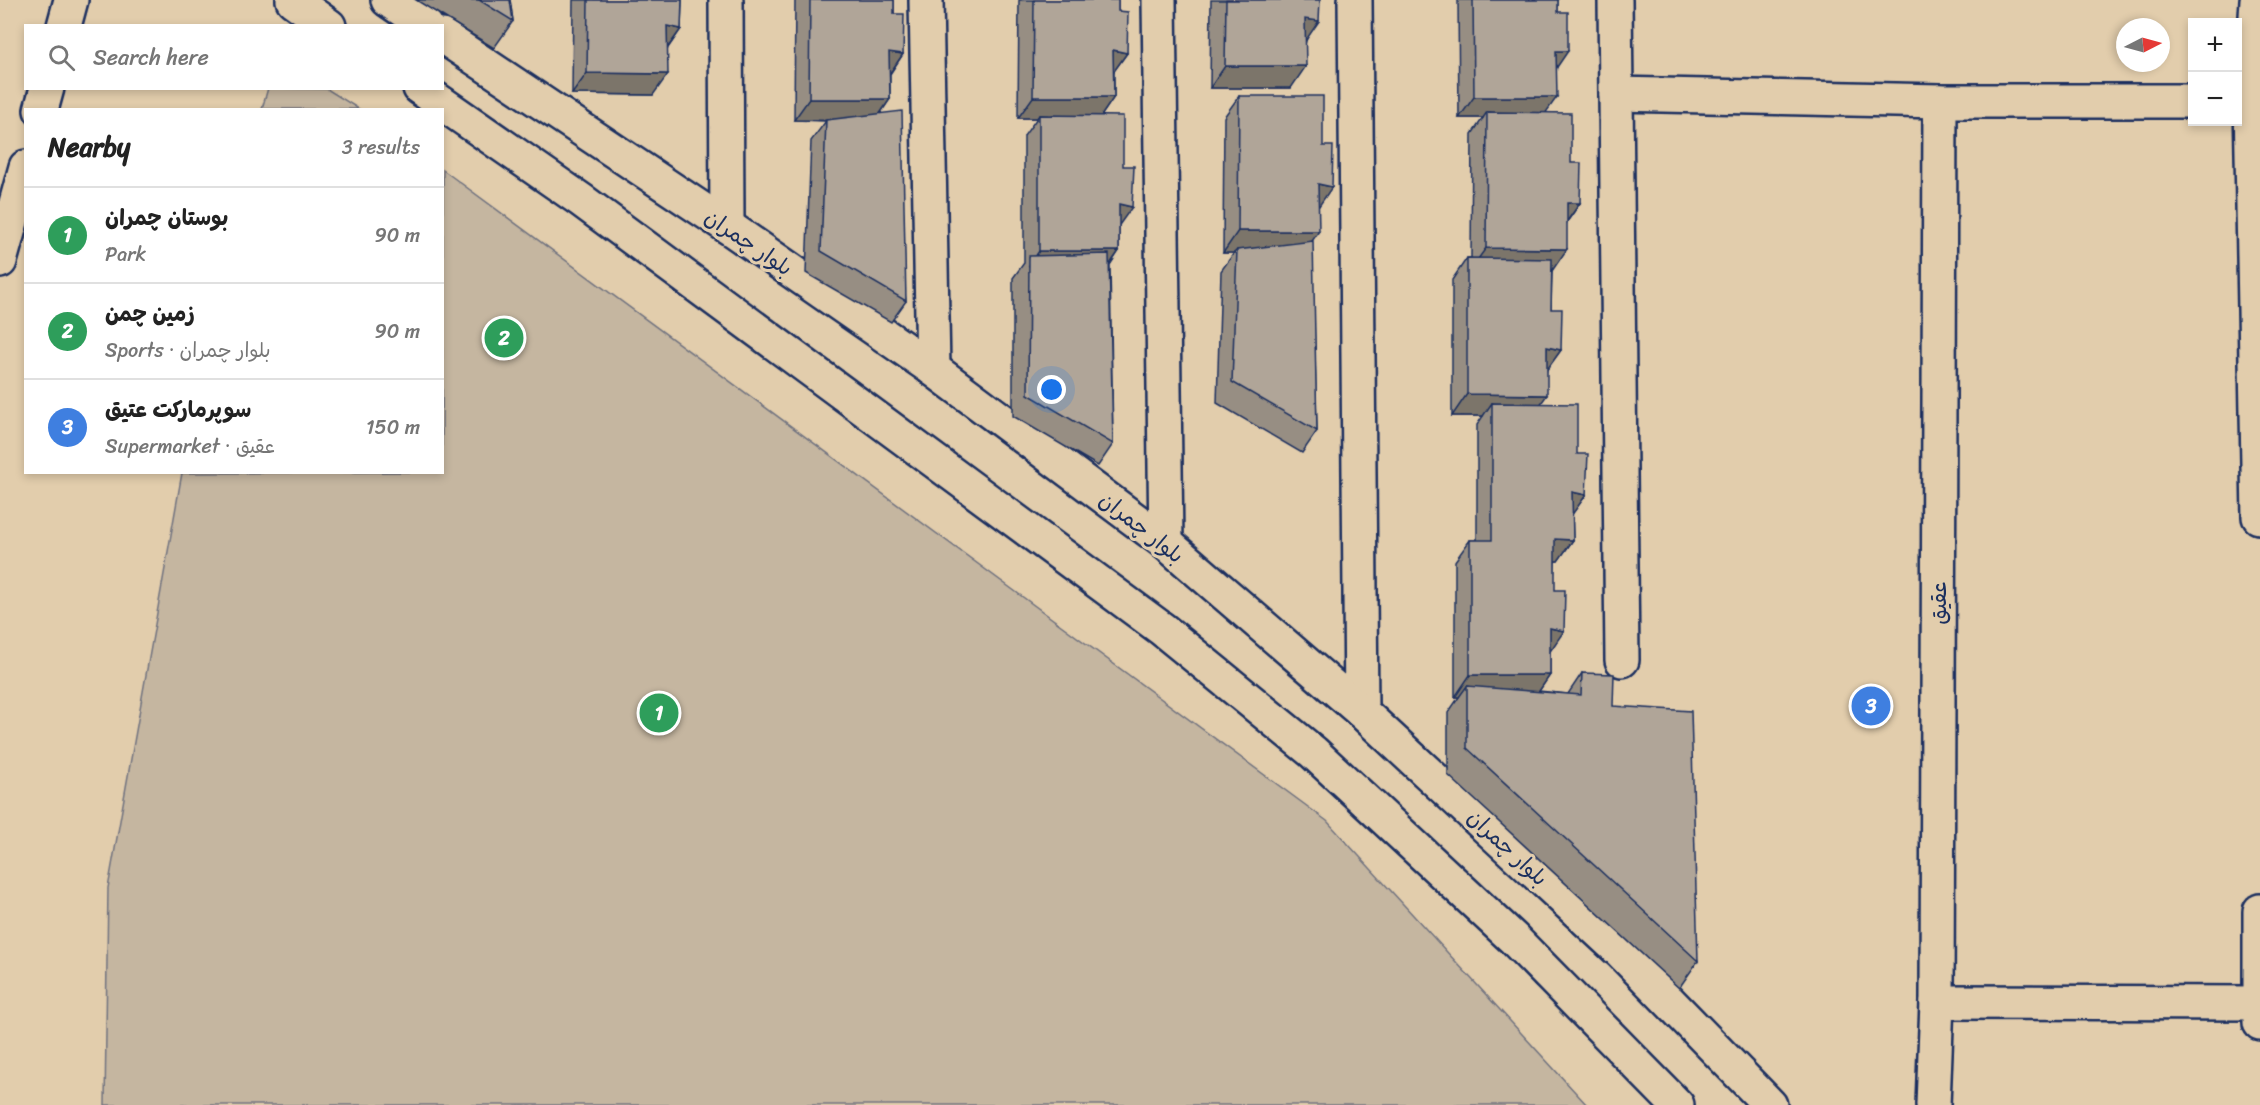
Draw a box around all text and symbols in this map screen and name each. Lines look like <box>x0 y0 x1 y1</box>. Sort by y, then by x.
north arrow <box>2116 18 2170 72</box>
map controls <box>2188 18 2242 126</box>
button: + <box>2188 18 2242 72</box>
search box <box>24 24 444 90</box>
text: Search here <box>93 38 209 77</box>
icon: search <box>45 41 78 74</box>
button: − <box>2188 72 2242 126</box>
text: Nearby <box>48 124 130 170</box>
text: 3 results <box>342 130 420 165</box>
text: بوستان چمران <box>105 198 228 237</box>
street label: بلوار چمران <box>696 198 801 287</box>
text: 1 <box>63 218 72 253</box>
text: 90 m <box>375 218 420 253</box>
text: Park <box>105 237 146 272</box>
text: زمین چمن <box>105 294 195 333</box>
text: 2 <box>62 314 73 349</box>
text: 90 m <box>375 314 420 349</box>
pin: 2 <box>484 316 524 360</box>
text: Sports · بلوار چمران <box>105 333 271 368</box>
your location <box>1037 375 1066 404</box>
text: سوپرمارکت عتیق <box>105 390 251 429</box>
text: 3 <box>62 410 73 445</box>
text: 150 m <box>366 410 420 445</box>
text: Supermarket · عقیق <box>105 429 275 464</box>
street label: بلوار چمران <box>1090 481 1193 574</box>
street label: عقیق <box>1919 581 1958 625</box>
pin: 3 <box>1852 684 1890 728</box>
pin: 1 <box>640 690 678 736</box>
street label: بلوار چمران <box>1458 799 1558 896</box>

